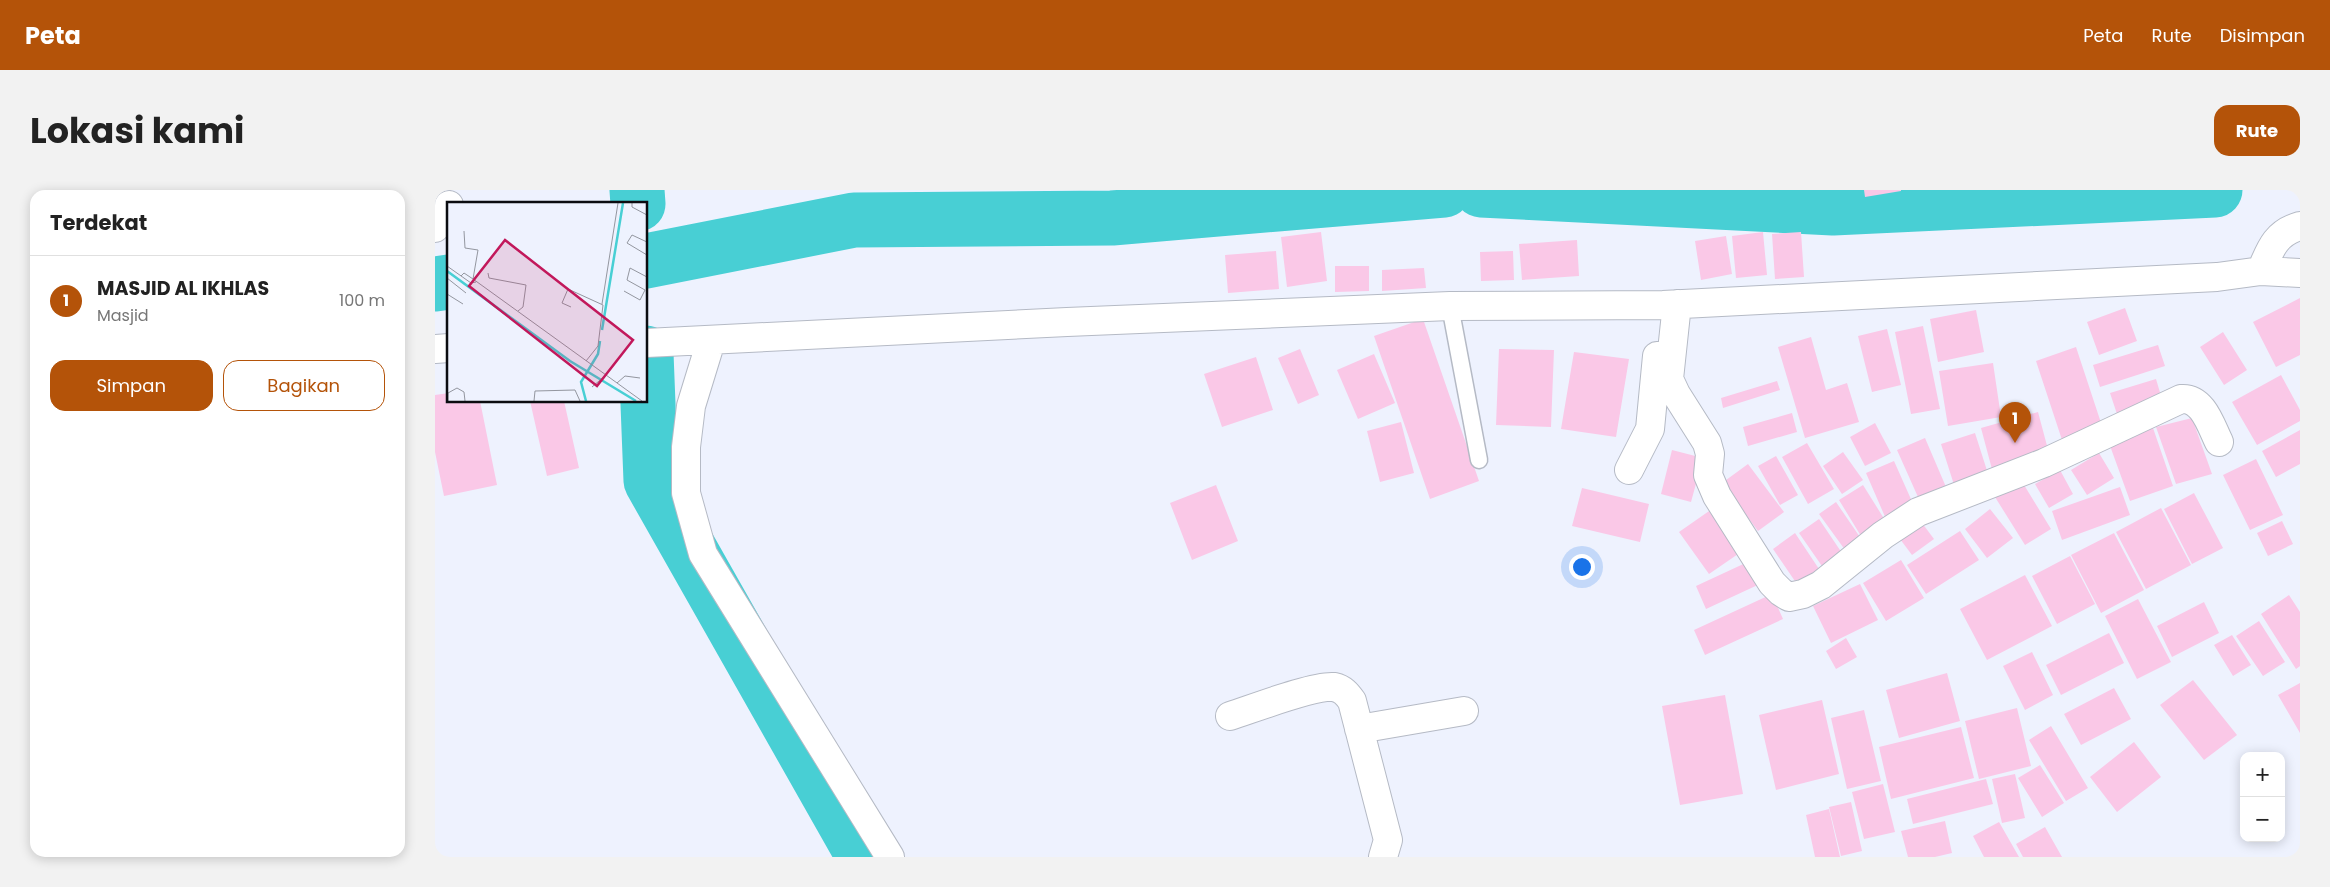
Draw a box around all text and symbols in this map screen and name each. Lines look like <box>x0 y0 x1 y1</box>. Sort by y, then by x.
text: Peta <box>25 19 81 52</box>
text: Peta <box>2083 23 2123 48</box>
text: Rute <box>2151 23 2192 48</box>
text: Disimpan <box>2220 23 2305 48</box>
button: Rute <box>2214 105 2300 156</box>
text: Lokasi kami <box>30 106 244 155</box>
inset map <box>447 202 647 402</box>
text: Terdekat <box>50 208 147 237</box>
text: MASJID AL IKHLAS <box>97 275 269 302</box>
text: 1 <box>63 289 69 312</box>
text: 100 m <box>339 289 385 312</box>
text: Masjid <box>97 304 149 327</box>
button: Simpan <box>50 360 213 411</box>
button: Bagikan <box>223 360 385 411</box>
pin: 1 <box>1999 402 2031 443</box>
your location <box>1569 554 1595 580</box>
map controls <box>2240 752 2285 842</box>
button: + <box>2240 752 2285 797</box>
button: − <box>2240 797 2285 842</box>

